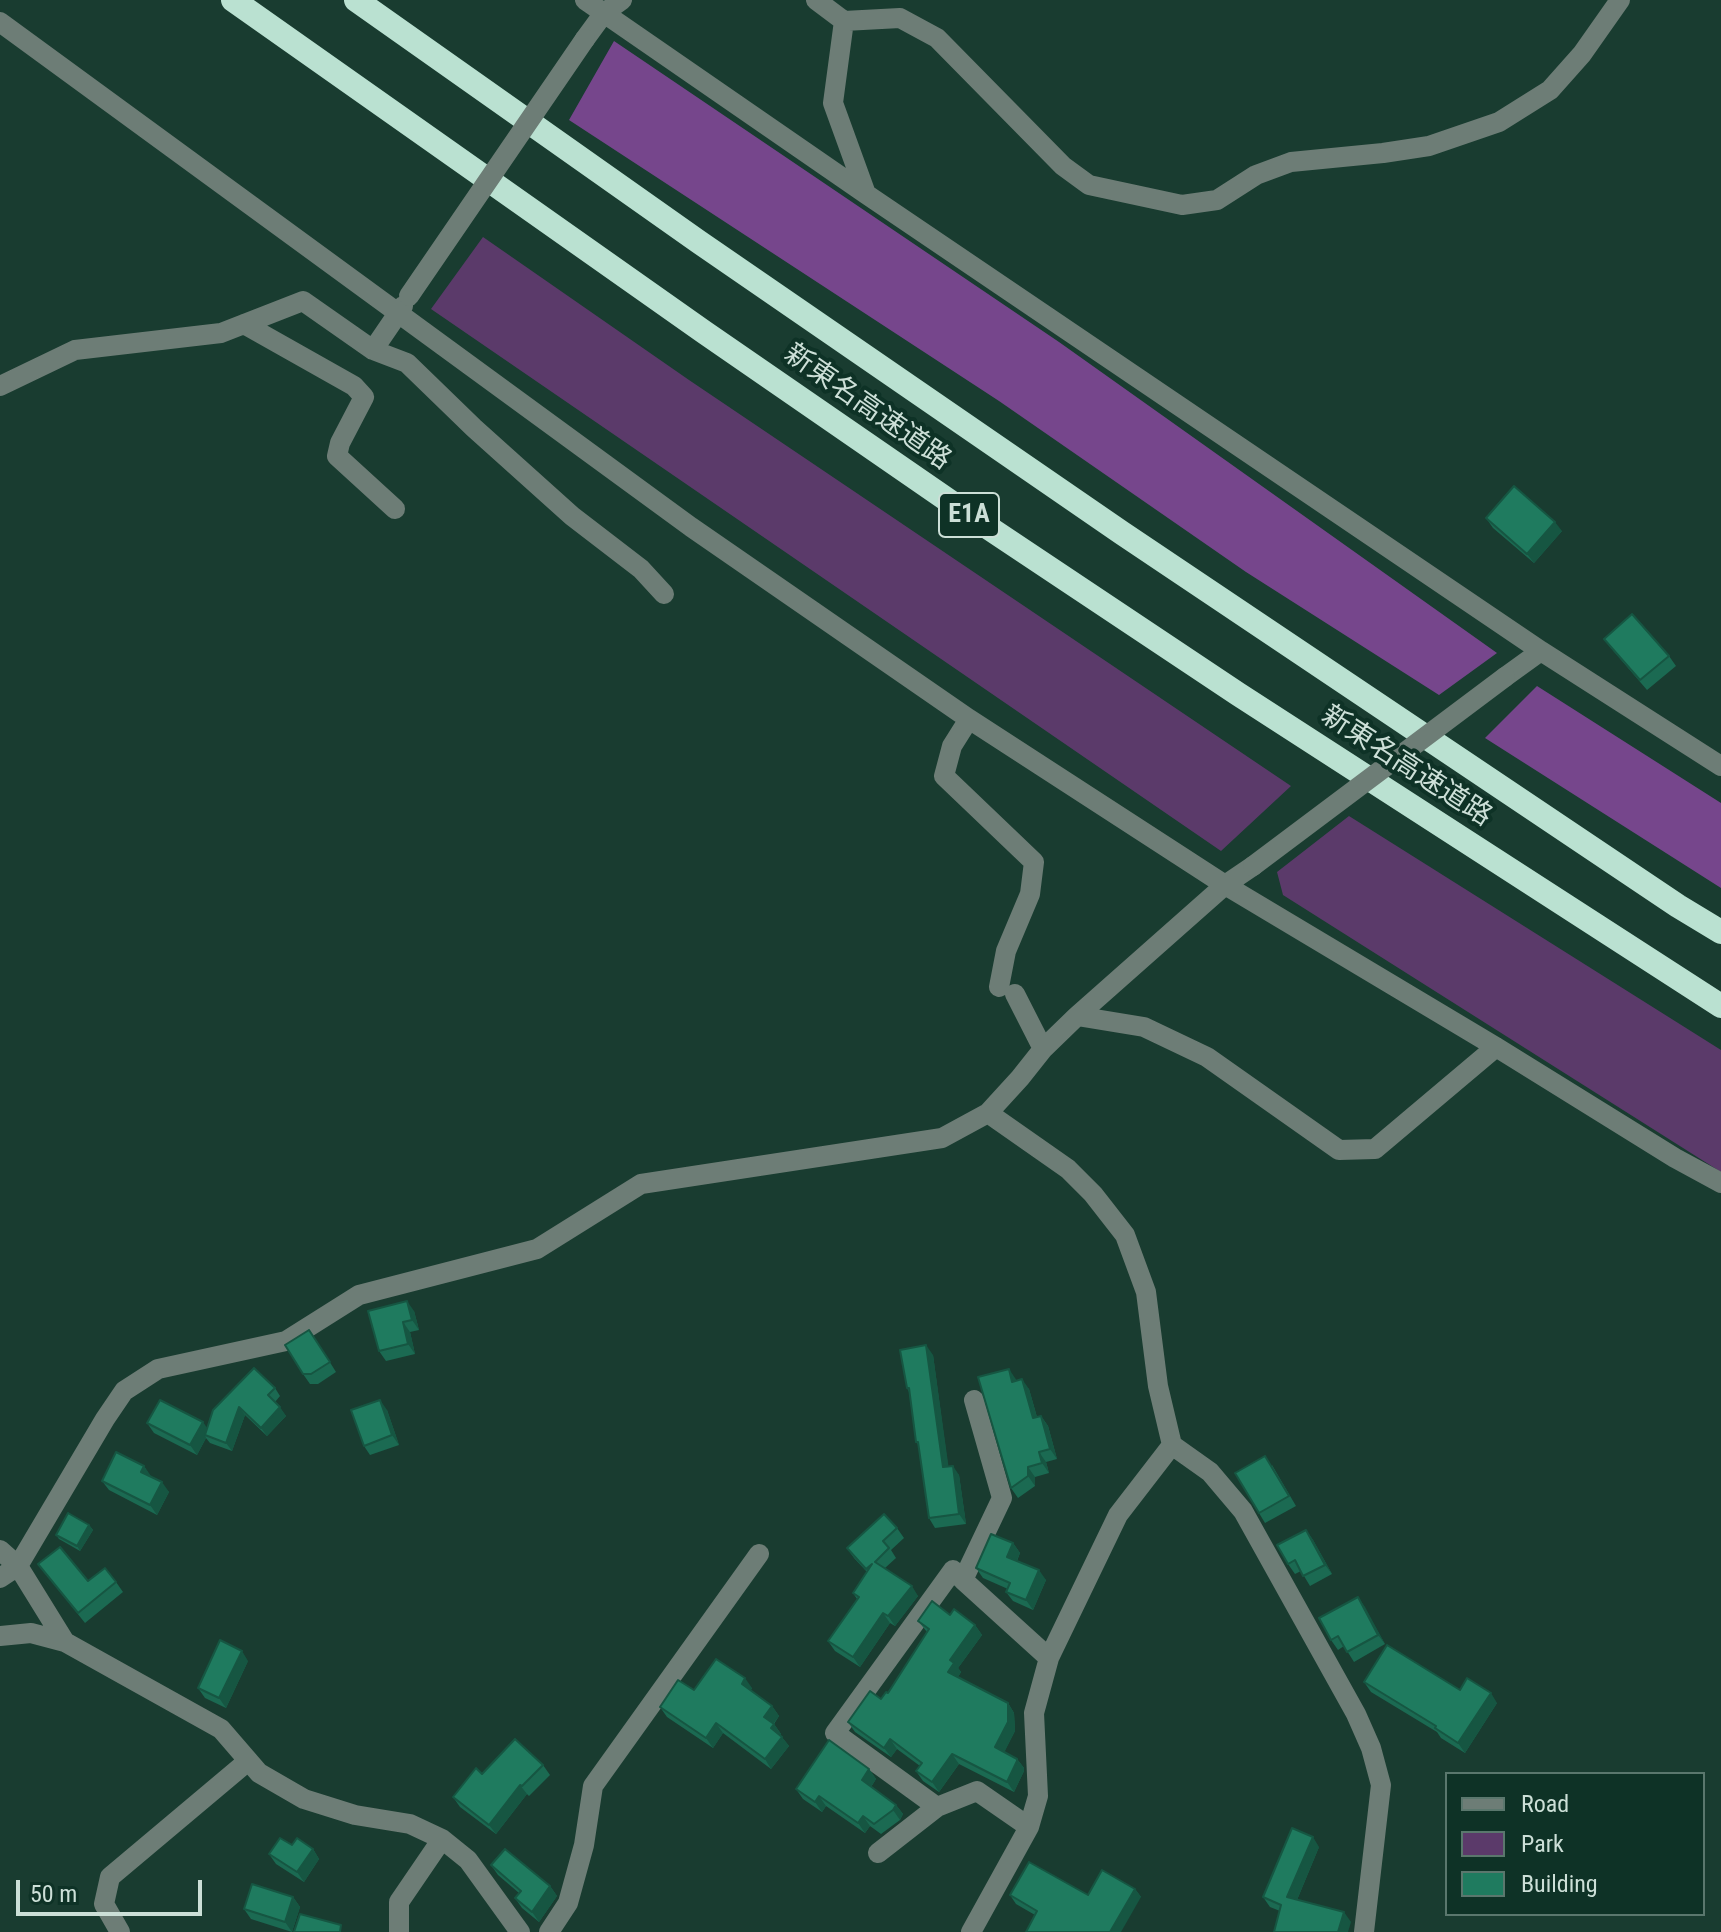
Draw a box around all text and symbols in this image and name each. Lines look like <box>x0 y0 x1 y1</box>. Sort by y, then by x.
street label: 新東名高速道路 <box>777 338 957 478</box>
road number: E1A <box>939 493 999 537</box>
street label: 新東名高速道路 <box>1315 700 1497 834</box>
legend <box>1445 1772 1705 1916</box>
text: Road <box>1521 1790 1569 1818</box>
text: Park <box>1521 1830 1564 1858</box>
scale bar <box>20 1864 206 1914</box>
text: Building <box>1521 1870 1598 1898</box>
text: 50 m <box>30 1880 77 1908</box>

